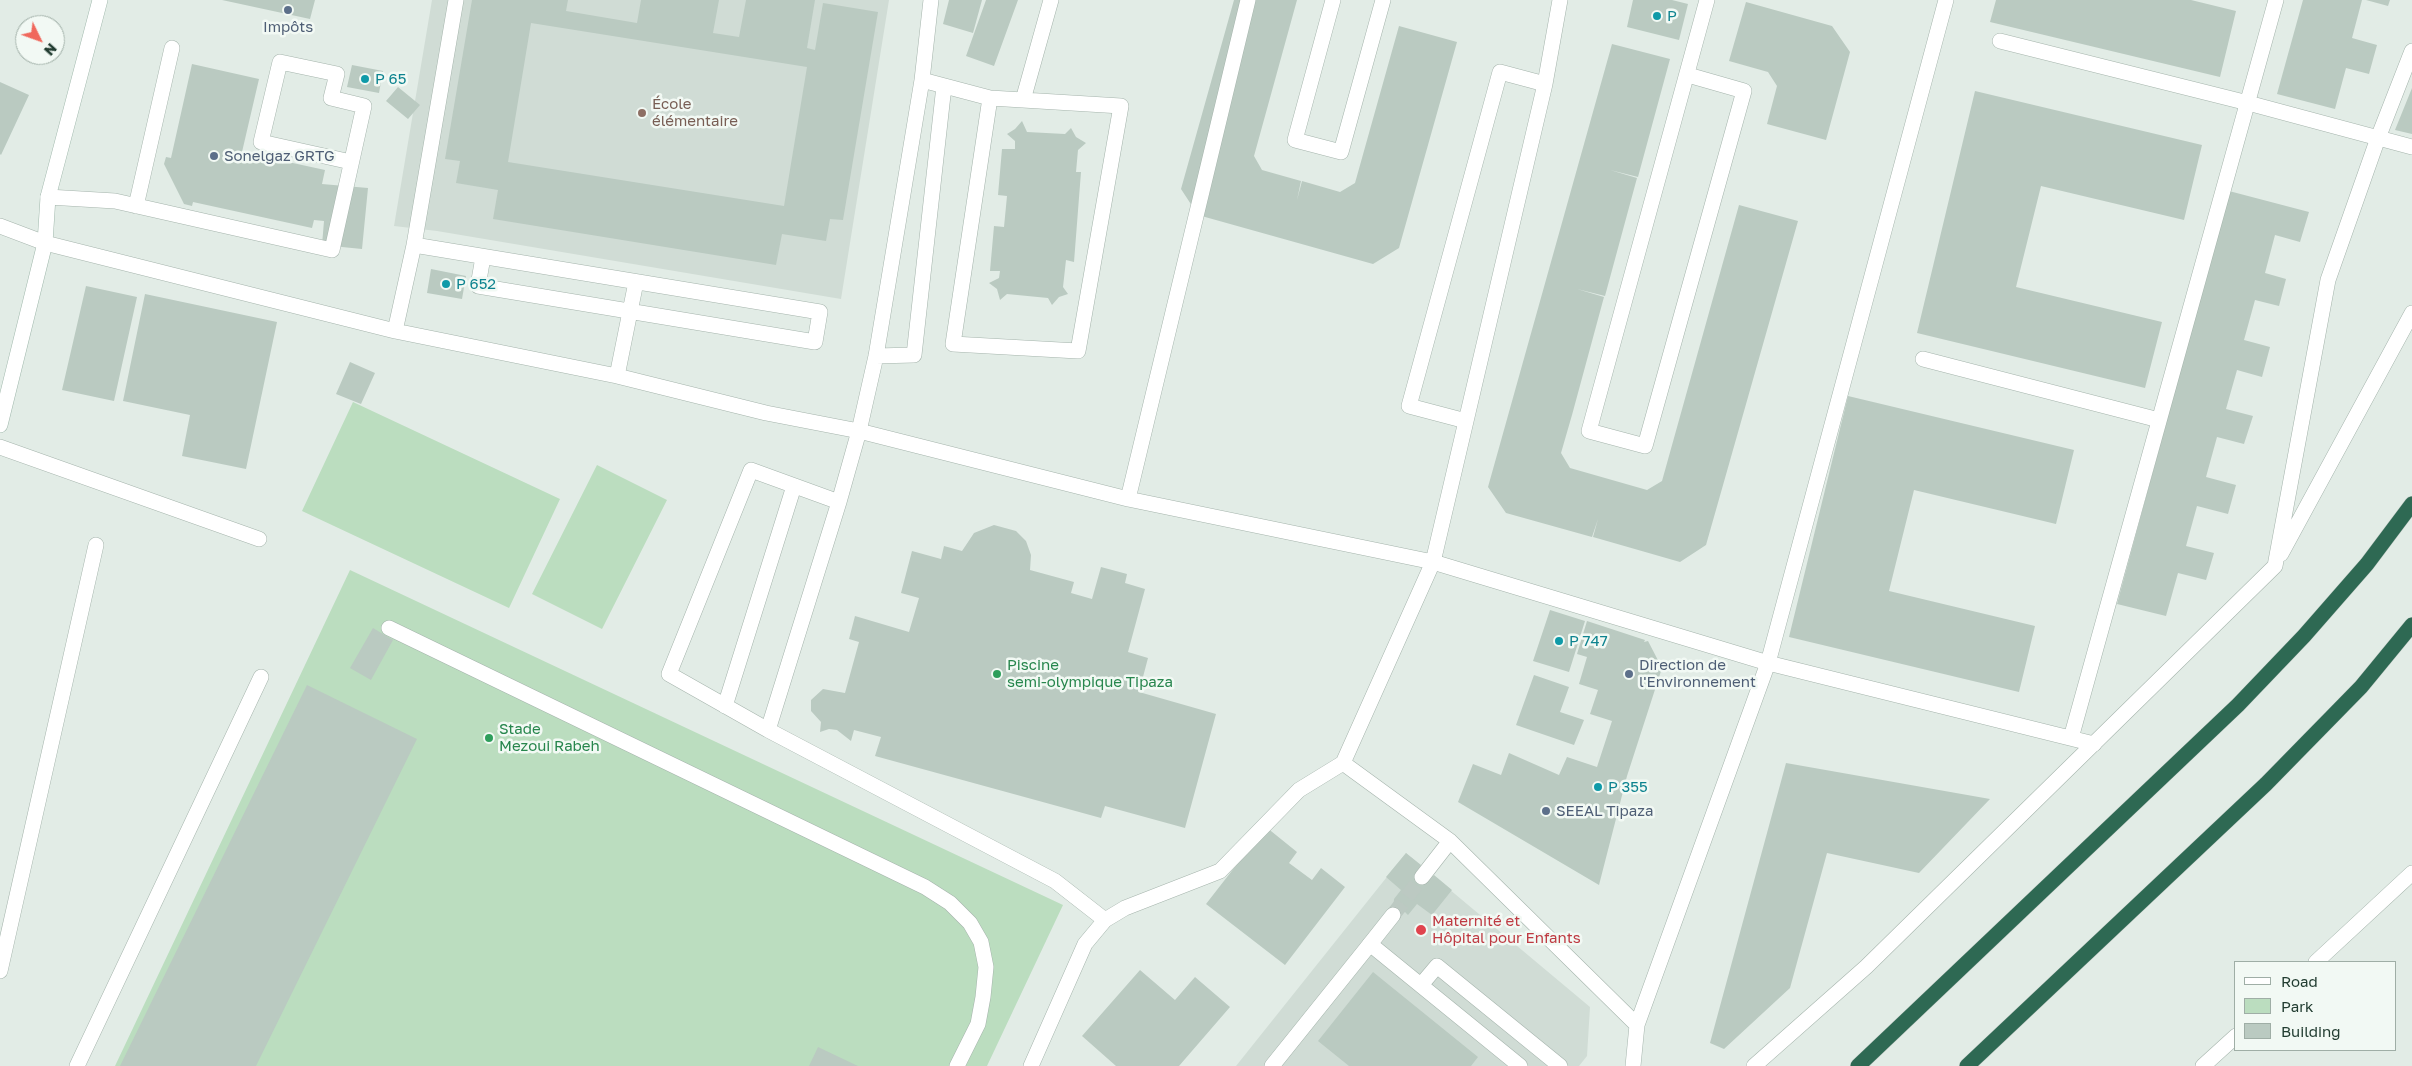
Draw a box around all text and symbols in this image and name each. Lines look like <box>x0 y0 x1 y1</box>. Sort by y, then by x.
marker: Impôts <box>282 4 294 16</box>
place label: P <box>1667 7 1677 25</box>
marker: P <box>1651 10 1663 22</box>
north arrow <box>15 15 65 65</box>
place label: Impôts <box>263 18 313 36</box>
text: N <box>41 40 61 59</box>
place label: P 65 <box>375 70 406 88</box>
marker: P 65 <box>359 73 371 85</box>
place label: École élémentaire <box>652 95 738 130</box>
marker: École élémentaire <box>636 107 648 119</box>
place label: Sonelgaz GRTG <box>224 147 334 165</box>
marker: Sonelgaz GRTG <box>208 150 220 162</box>
place label: P 652 <box>456 275 496 293</box>
marker: P 652 <box>440 278 452 290</box>
place label: P 747 <box>1569 632 1608 650</box>
marker: P 747 <box>1553 635 1565 647</box>
place label: Piscine semi-olympique Tipaza <box>1007 656 1173 691</box>
place label: Direction de l'Environnement <box>1639 656 1756 691</box>
marker: Piscine semi-olympique Tipaza <box>991 668 1003 680</box>
marker: Direction de l'Environnement <box>1623 668 1635 680</box>
place label: Stade Mezoui Rabeh <box>499 720 600 755</box>
marker: Stade Mezoui Rabeh <box>483 732 495 744</box>
place label: P 355 <box>1608 778 1648 796</box>
marker: P 355 <box>1592 781 1604 793</box>
place label: SEEAL Tipaza <box>1556 802 1653 820</box>
marker: SEEAL Tipaza <box>1540 805 1552 817</box>
place label: Maternité et Hôpital pour Enfants <box>1432 912 1581 947</box>
marker: Maternité et Hôpital pour Enfants <box>1414 923 1428 937</box>
legend <box>2234 961 2397 1051</box>
text: Road <box>2281 972 2318 990</box>
text: Park <box>2281 997 2313 1015</box>
text: Building <box>2281 1022 2341 1040</box>

